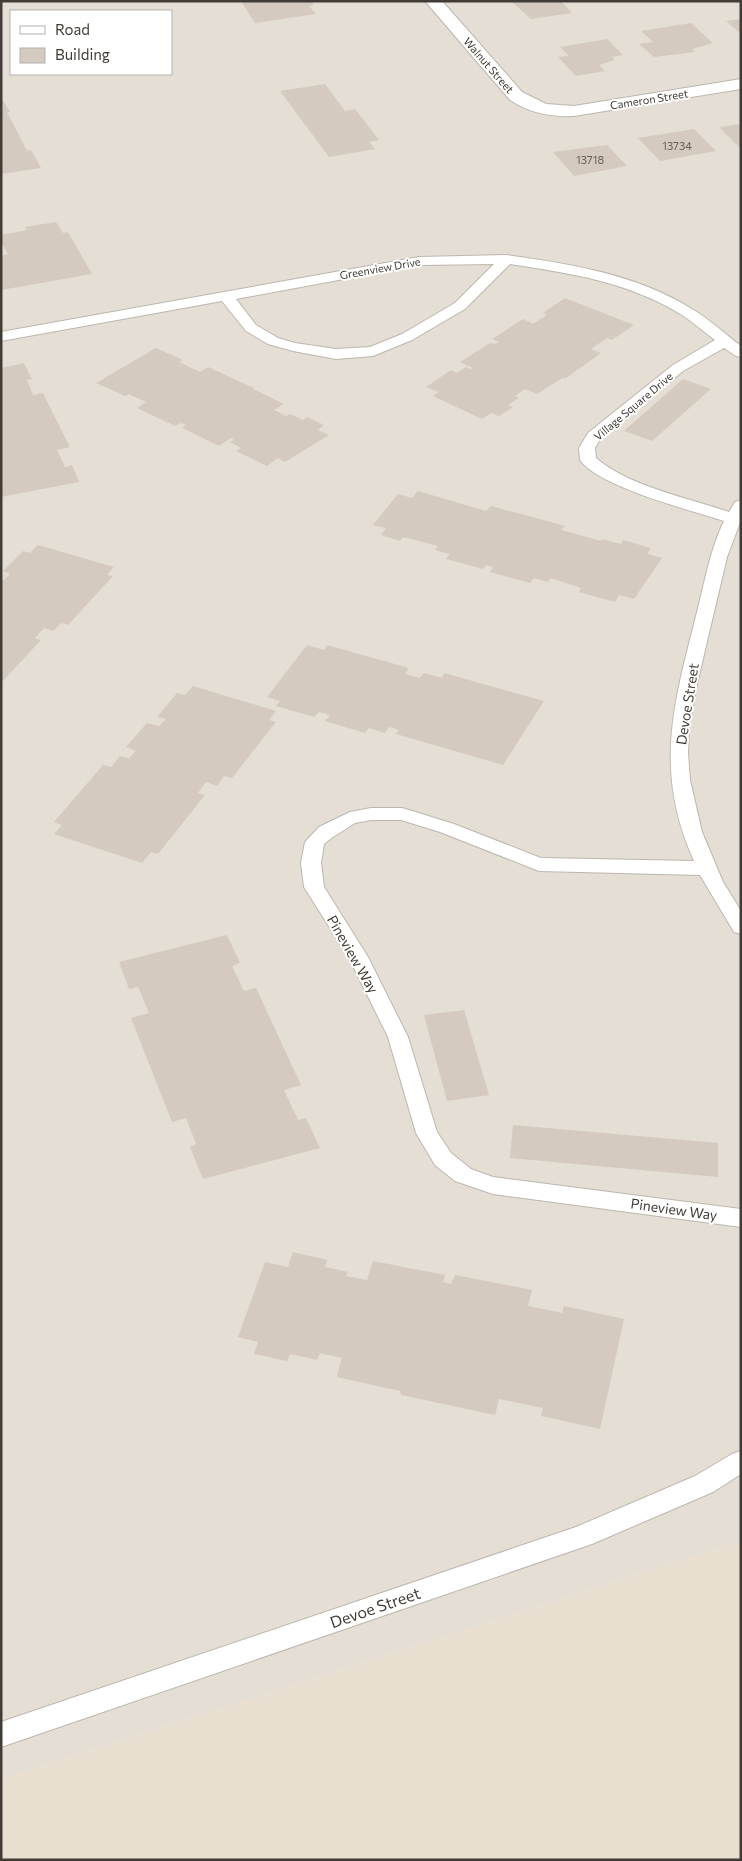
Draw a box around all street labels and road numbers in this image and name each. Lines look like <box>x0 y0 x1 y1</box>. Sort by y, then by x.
street label: Walnut Street <box>461 35 517 96</box>
street label: Cameron Street <box>609 86 689 112</box>
street label: Greenview Drive <box>339 254 422 281</box>
street label: Village Square Drive <box>591 369 675 443</box>
street label: Devoe Street <box>672 662 702 746</box>
street label: Pineview Way <box>324 912 382 996</box>
street label: Pineview Way <box>630 1194 718 1224</box>
street label: Devoe Street <box>327 1583 423 1631</box>

